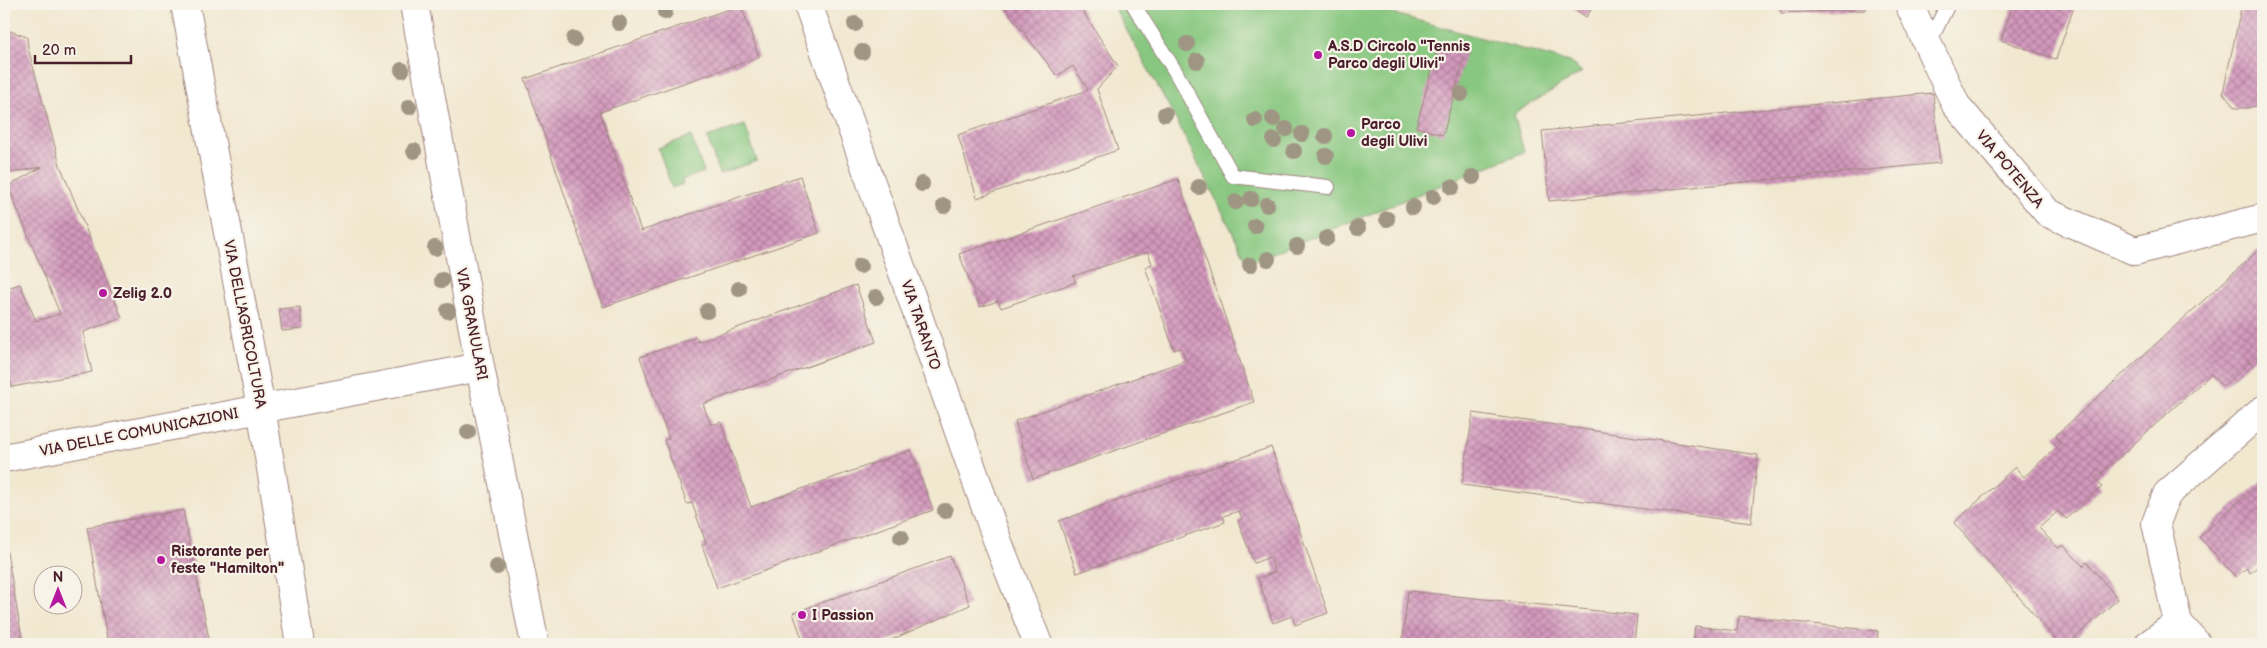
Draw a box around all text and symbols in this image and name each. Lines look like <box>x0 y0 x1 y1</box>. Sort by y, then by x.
scale bar <box>35 32 131 64</box>
place label: A.S.D Circolo "Tennis Parco degli Ulivi" <box>1327 37 1470 73</box>
text: 20 m <box>42 41 76 60</box>
marker: A.S.D Circolo "Tennis Parco degli Ulivi" <box>1312 49 1324 61</box>
place label: Parco degli Ulivi <box>1361 115 1427 151</box>
marker: Parco degli Ulivi <box>1345 127 1357 139</box>
street label: VIA POTENZA <box>1972 127 2048 213</box>
street label: VIA DELL'AGRICOLTURA <box>219 238 270 411</box>
street label: VIA GRANULARI <box>451 267 492 382</box>
street label: VIA TARANTO <box>896 278 945 373</box>
place label: Zelig 2.0 <box>113 284 172 303</box>
marker: Zelig 2.0 <box>97 287 109 299</box>
street label: VIA DELLE COMUNICAZIONI <box>38 404 240 461</box>
place label: Ristorante per feste "Hamilton" <box>171 542 284 578</box>
marker: Ristorante per feste "Hamilton" <box>155 554 167 566</box>
north arrow <box>32 566 82 616</box>
text: N <box>53 569 63 586</box>
place label: I Passion <box>812 606 874 625</box>
marker: I Passion <box>796 609 808 621</box>

